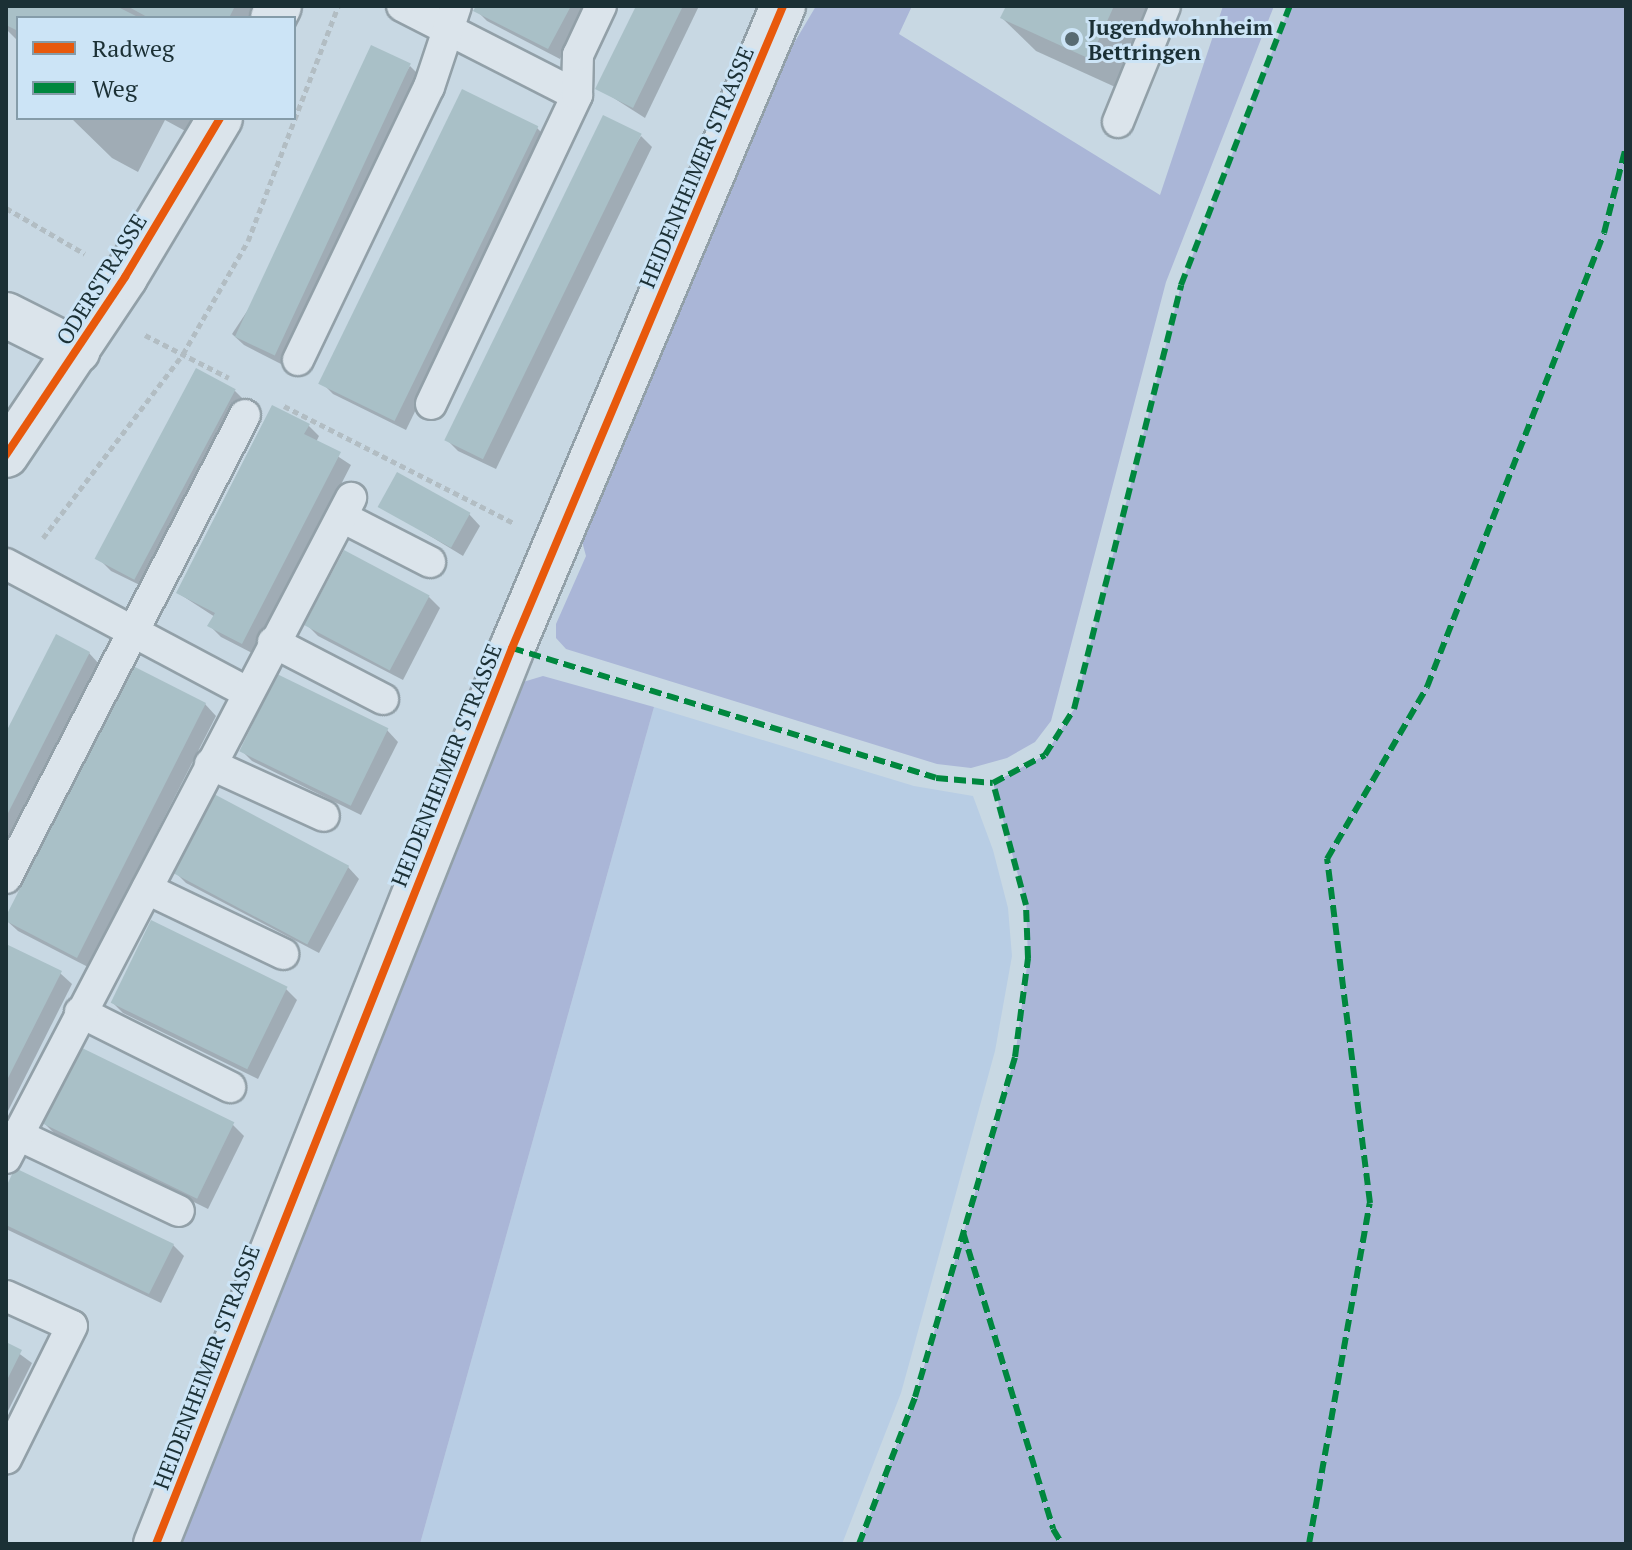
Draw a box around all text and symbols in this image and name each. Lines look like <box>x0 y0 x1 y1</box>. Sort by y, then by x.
place label: Jugendwohnheim Bettringen <box>1088 13 1273 64</box>
legend <box>16 16 296 120</box>
marker: Jugendwohnheim Bettringen <box>1063 30 1081 48</box>
text: Radweg <box>92 32 175 64</box>
street label: HEIDENHEIMER STRASSE <box>633 42 759 292</box>
text: Weg <box>92 72 138 104</box>
street label: ODERSTRASSE <box>50 209 152 349</box>
street label: HEIDENHEIMER STRASSE <box>385 640 507 890</box>
street label: HEIDENHEIMER STRASSE <box>147 1241 265 1493</box>

